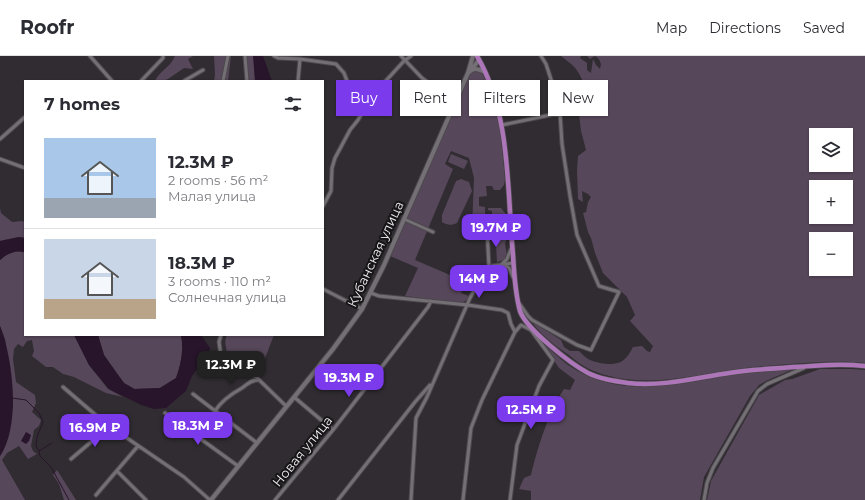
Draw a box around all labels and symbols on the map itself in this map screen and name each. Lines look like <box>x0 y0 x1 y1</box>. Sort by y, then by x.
street label: Кубанская улица <box>343 198 407 310</box>
pin: 19.7M ₽ <box>459 214 533 248</box>
pin: 14M ₽ <box>451 265 507 299</box>
pin: 12.3M ₽ <box>194 351 268 385</box>
pin: 19.3M ₽ <box>312 364 386 398</box>
pin: 12.5M ₽ <box>494 396 568 430</box>
pin: 18.3M ₽ <box>161 412 235 446</box>
street label: Новая улица <box>269 412 335 490</box>
pin: 16.9M ₽ <box>58 414 132 448</box>

